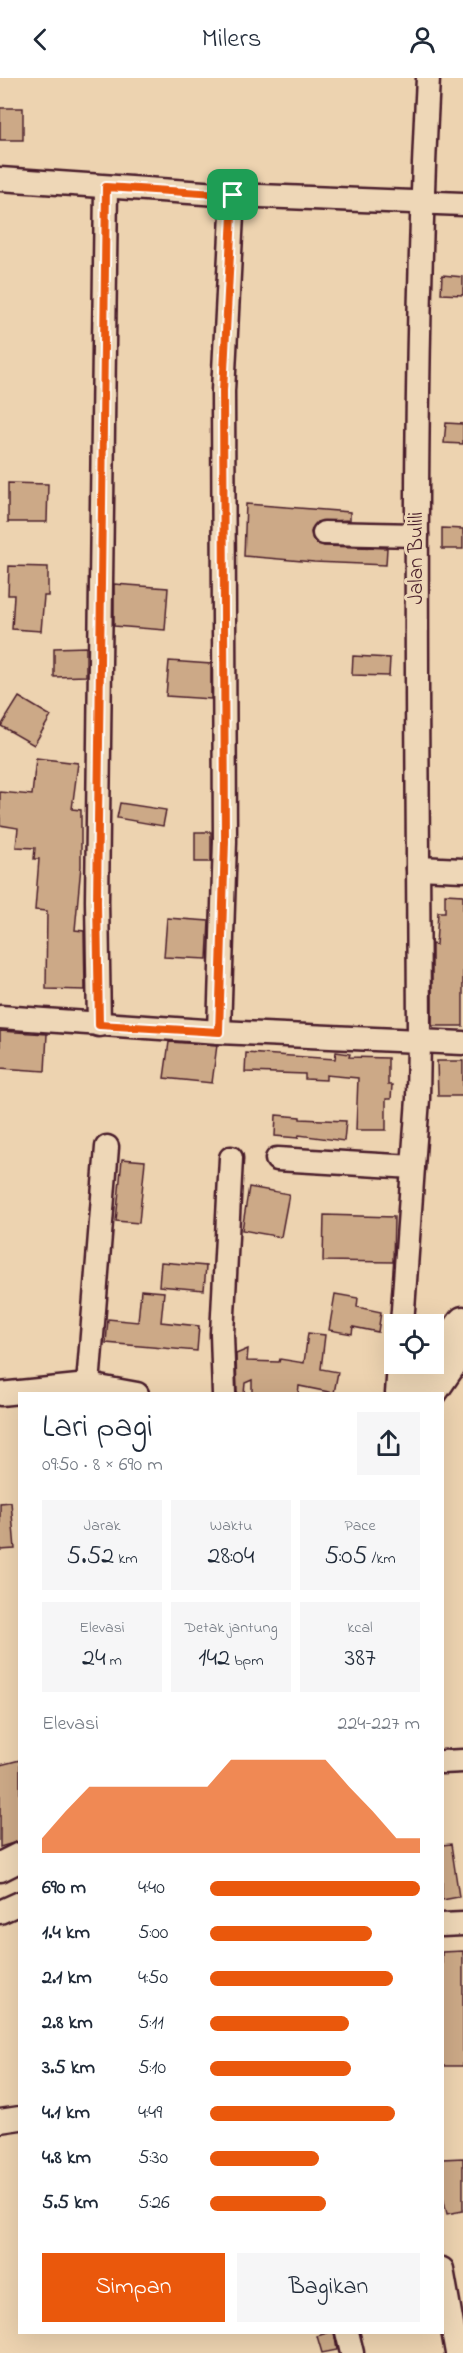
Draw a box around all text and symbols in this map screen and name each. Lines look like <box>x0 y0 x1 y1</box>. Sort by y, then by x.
text: Milers <box>202 20 262 59</box>
icon: back <box>24 23 57 56</box>
icon: person <box>406 23 439 56</box>
pin <box>207 169 258 220</box>
icon: arrive <box>216 178 249 211</box>
street label: Jalan Bulili <box>402 512 432 604</box>
map controls <box>384 1314 444 1374</box>
button: locate <box>384 1314 444 1374</box>
text: Lari pagi <box>42 1404 153 1452</box>
button: share <box>357 1412 420 1475</box>
text: 09:50 · 8 × 690 m <box>42 1451 163 1480</box>
text: Jarak <box>83 1514 121 1538</box>
text: Waktu <box>210 1514 252 1538</box>
text: Pace <box>344 1514 376 1538</box>
text: 5.52 <box>66 1538 114 1576</box>
text: 28:04 <box>208 1538 254 1576</box>
text: 5:05 <box>324 1538 367 1576</box>
text: km <box>114 1547 138 1571</box>
text: /km <box>367 1547 396 1571</box>
text: Elevasi <box>79 1616 125 1640</box>
text: Detak jantung <box>184 1616 278 1640</box>
text: kcal <box>347 1616 373 1640</box>
text: 24 <box>82 1640 106 1678</box>
text: 142 <box>198 1640 230 1678</box>
text: 387 <box>344 1640 376 1678</box>
text: m <box>106 1649 122 1673</box>
text: bpm <box>230 1649 264 1673</box>
text: Elevasi <box>42 1710 99 1739</box>
text: 224–227 m <box>337 1710 420 1739</box>
text: 690 m <box>42 1874 86 1903</box>
text: 4:40 <box>138 1874 165 1903</box>
text: 1.4 km <box>42 1919 90 1948</box>
text: 5:00 <box>138 1919 168 1948</box>
text: 2.1 km <box>42 1964 92 1993</box>
text: 4:50 <box>138 1964 168 1993</box>
text: 2.8 km <box>42 2009 93 2038</box>
text: 5:11 <box>138 2009 164 2038</box>
text: 3.5 km <box>42 2054 95 2083</box>
text: 5:10 <box>138 2054 166 2083</box>
text: 4.1 km <box>42 2099 90 2128</box>
text: 4:49 <box>138 2099 162 2128</box>
text: 4.8 km <box>42 2144 91 2173</box>
text: 5:30 <box>138 2144 168 2173</box>
text: 5.5 km <box>42 2189 98 2218</box>
text: 5:26 <box>138 2189 170 2218</box>
button: Simpan <box>42 2253 225 2322</box>
button: Bagikan <box>237 2253 420 2322</box>

